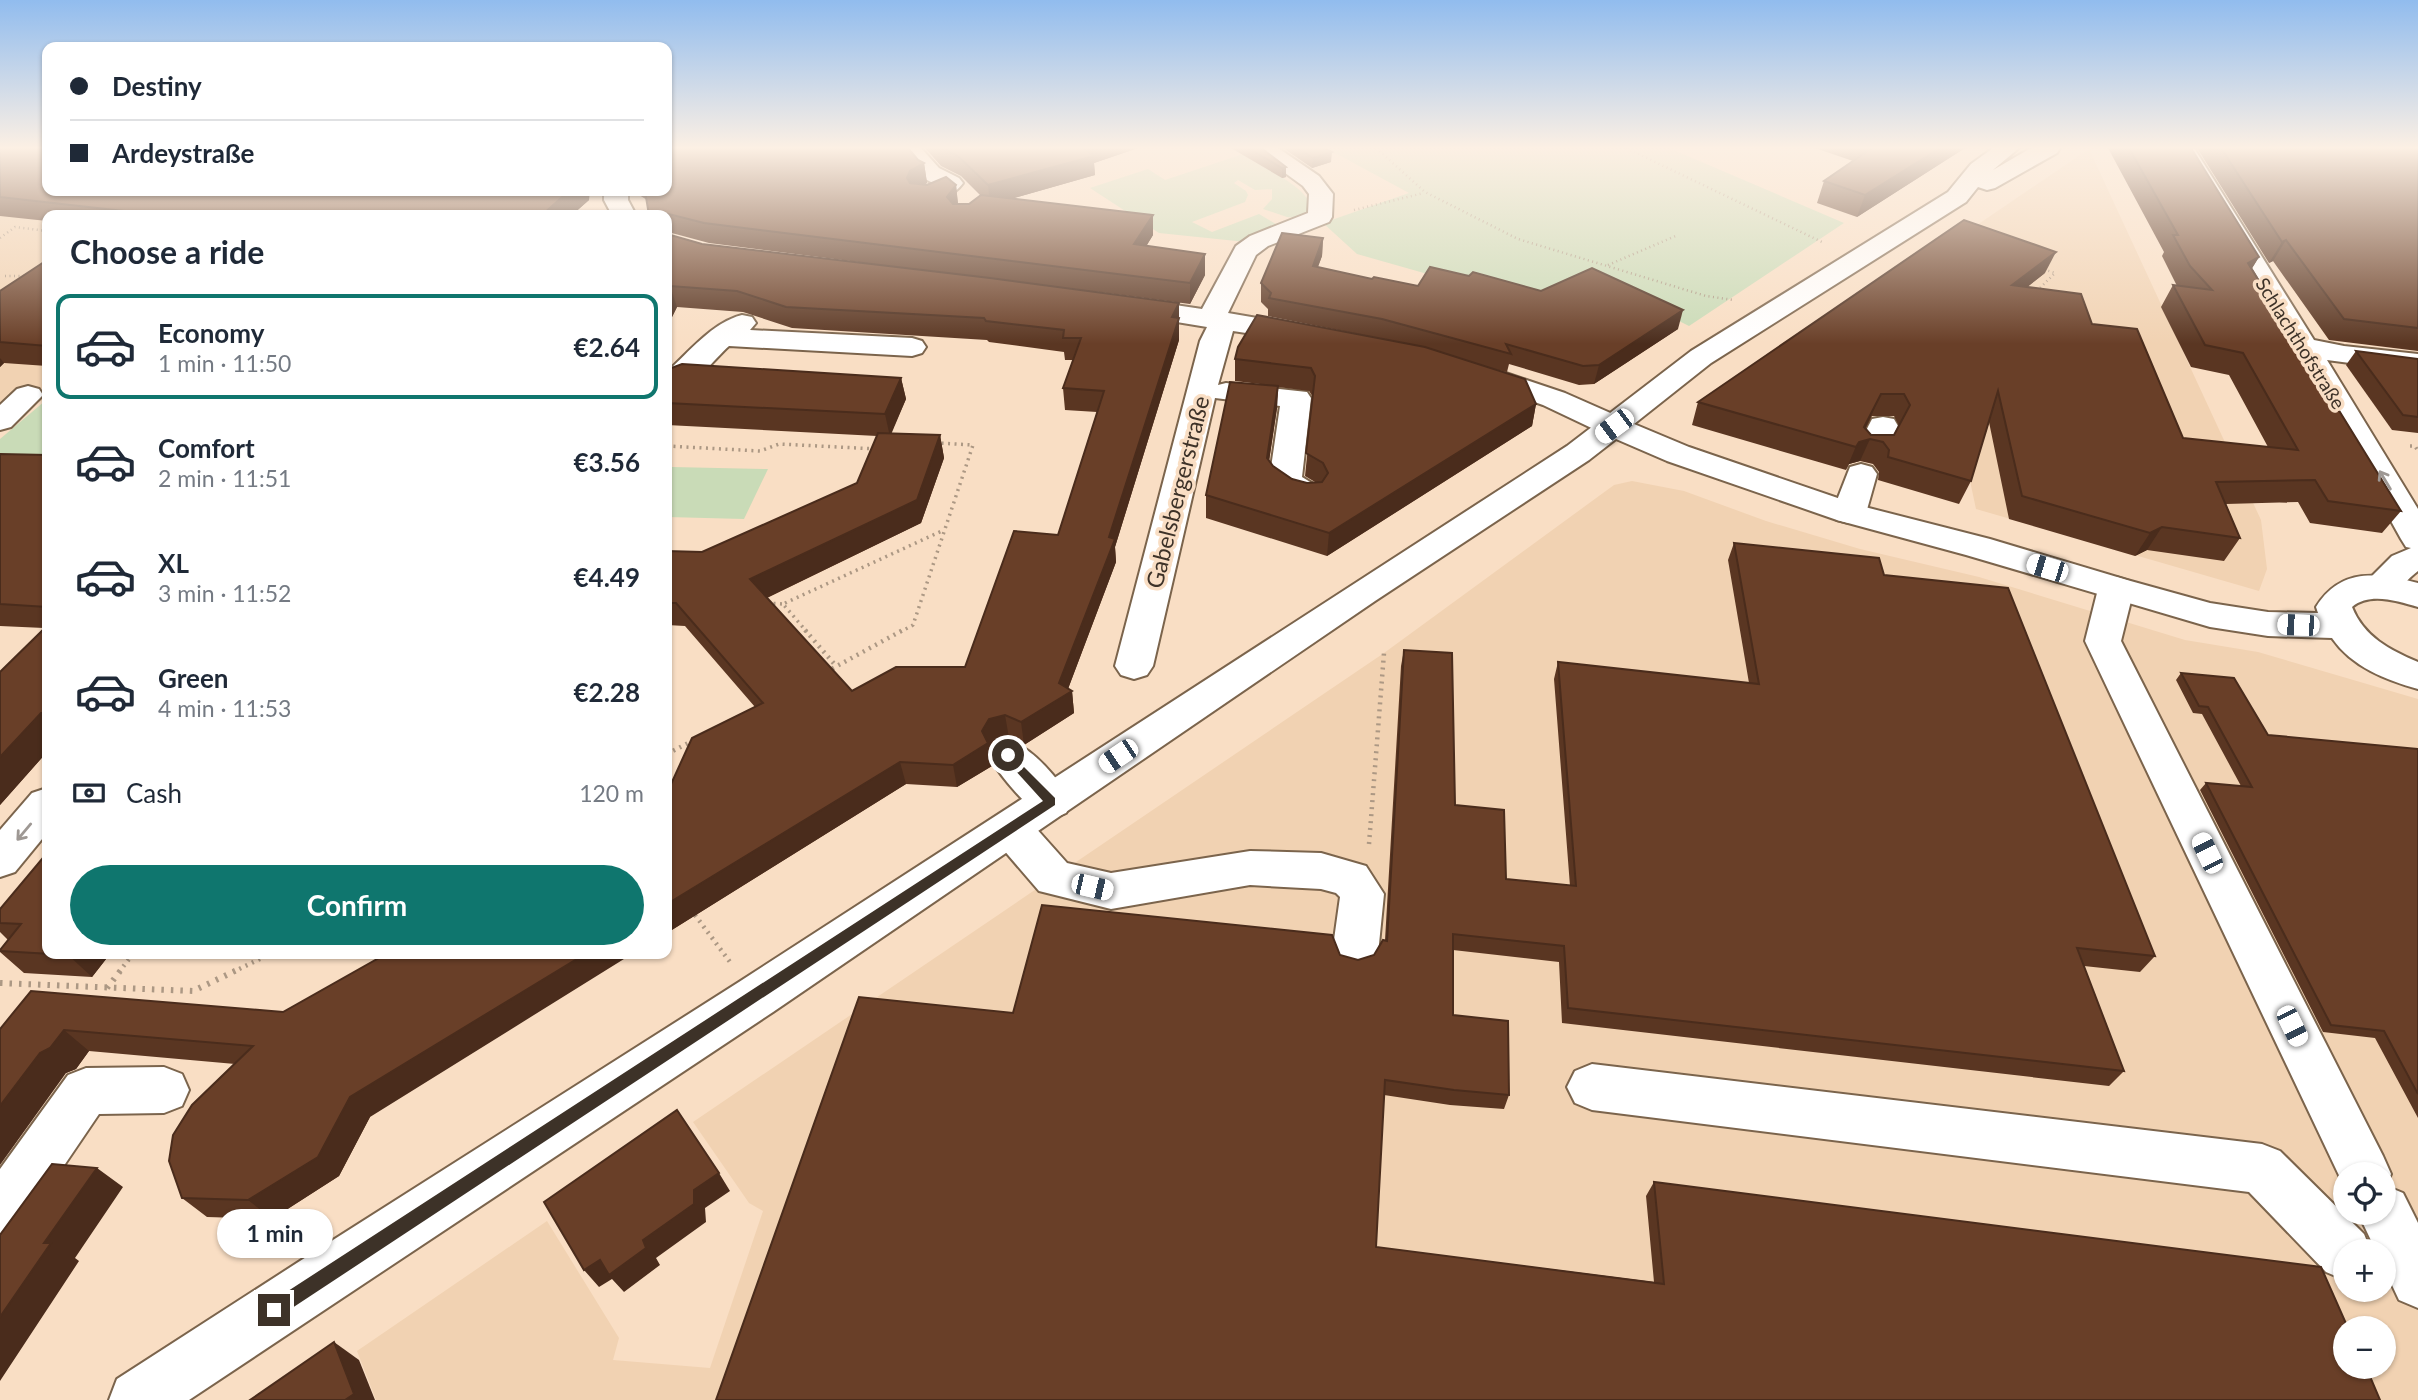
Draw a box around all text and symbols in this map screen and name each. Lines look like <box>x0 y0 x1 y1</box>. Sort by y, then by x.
text: Destiny <box>112 70 202 102</box>
text: Ardeystraße <box>112 137 254 169</box>
text: Choose a ride <box>70 232 264 271</box>
street label: Schlachthofstraße <box>2251 273 2351 413</box>
icon: car <box>74 315 137 378</box>
text: Economy <box>158 317 264 349</box>
text: €2.64 <box>574 331 640 363</box>
text: 1 min · 11:50 <box>158 349 291 377</box>
street label: Gabelsbergerstraße <box>1140 393 1214 591</box>
car <box>1591 405 1638 447</box>
icon: car <box>74 430 137 493</box>
text: Comfort <box>158 432 255 464</box>
text: €3.56 <box>574 446 640 478</box>
text: 2 min · 11:51 <box>158 464 291 492</box>
one-way arrow <box>2377 470 2391 490</box>
icon: car <box>74 545 137 608</box>
text: XL <box>158 547 189 579</box>
car <box>2024 552 2071 584</box>
text: €4.49 <box>574 561 640 593</box>
text: 3 min · 11:52 <box>158 579 291 607</box>
car <box>2277 614 2320 636</box>
icon: car <box>74 660 137 723</box>
text: Green <box>158 662 228 694</box>
text: €2.28 <box>574 676 640 708</box>
text: 4 min · 11:53 <box>158 694 291 722</box>
car <box>1095 736 1142 776</box>
route start <box>992 739 1024 771</box>
icon: cash <box>70 774 108 812</box>
text: Cash <box>126 777 182 809</box>
text: 120 m <box>579 779 644 807</box>
one-way arrow <box>16 823 31 841</box>
car <box>2189 830 2226 876</box>
button: Confirm <box>70 865 644 945</box>
car <box>1070 872 1115 902</box>
car <box>2274 1003 2311 1049</box>
map controls <box>2333 1162 2396 1379</box>
button: locate <box>2333 1162 2396 1225</box>
callout: 1 min <box>216 1208 332 1258</box>
text: 1 min <box>246 1219 304 1247</box>
button: + <box>2333 1239 2396 1302</box>
route end <box>258 1294 290 1326</box>
button: − <box>2333 1316 2396 1379</box>

